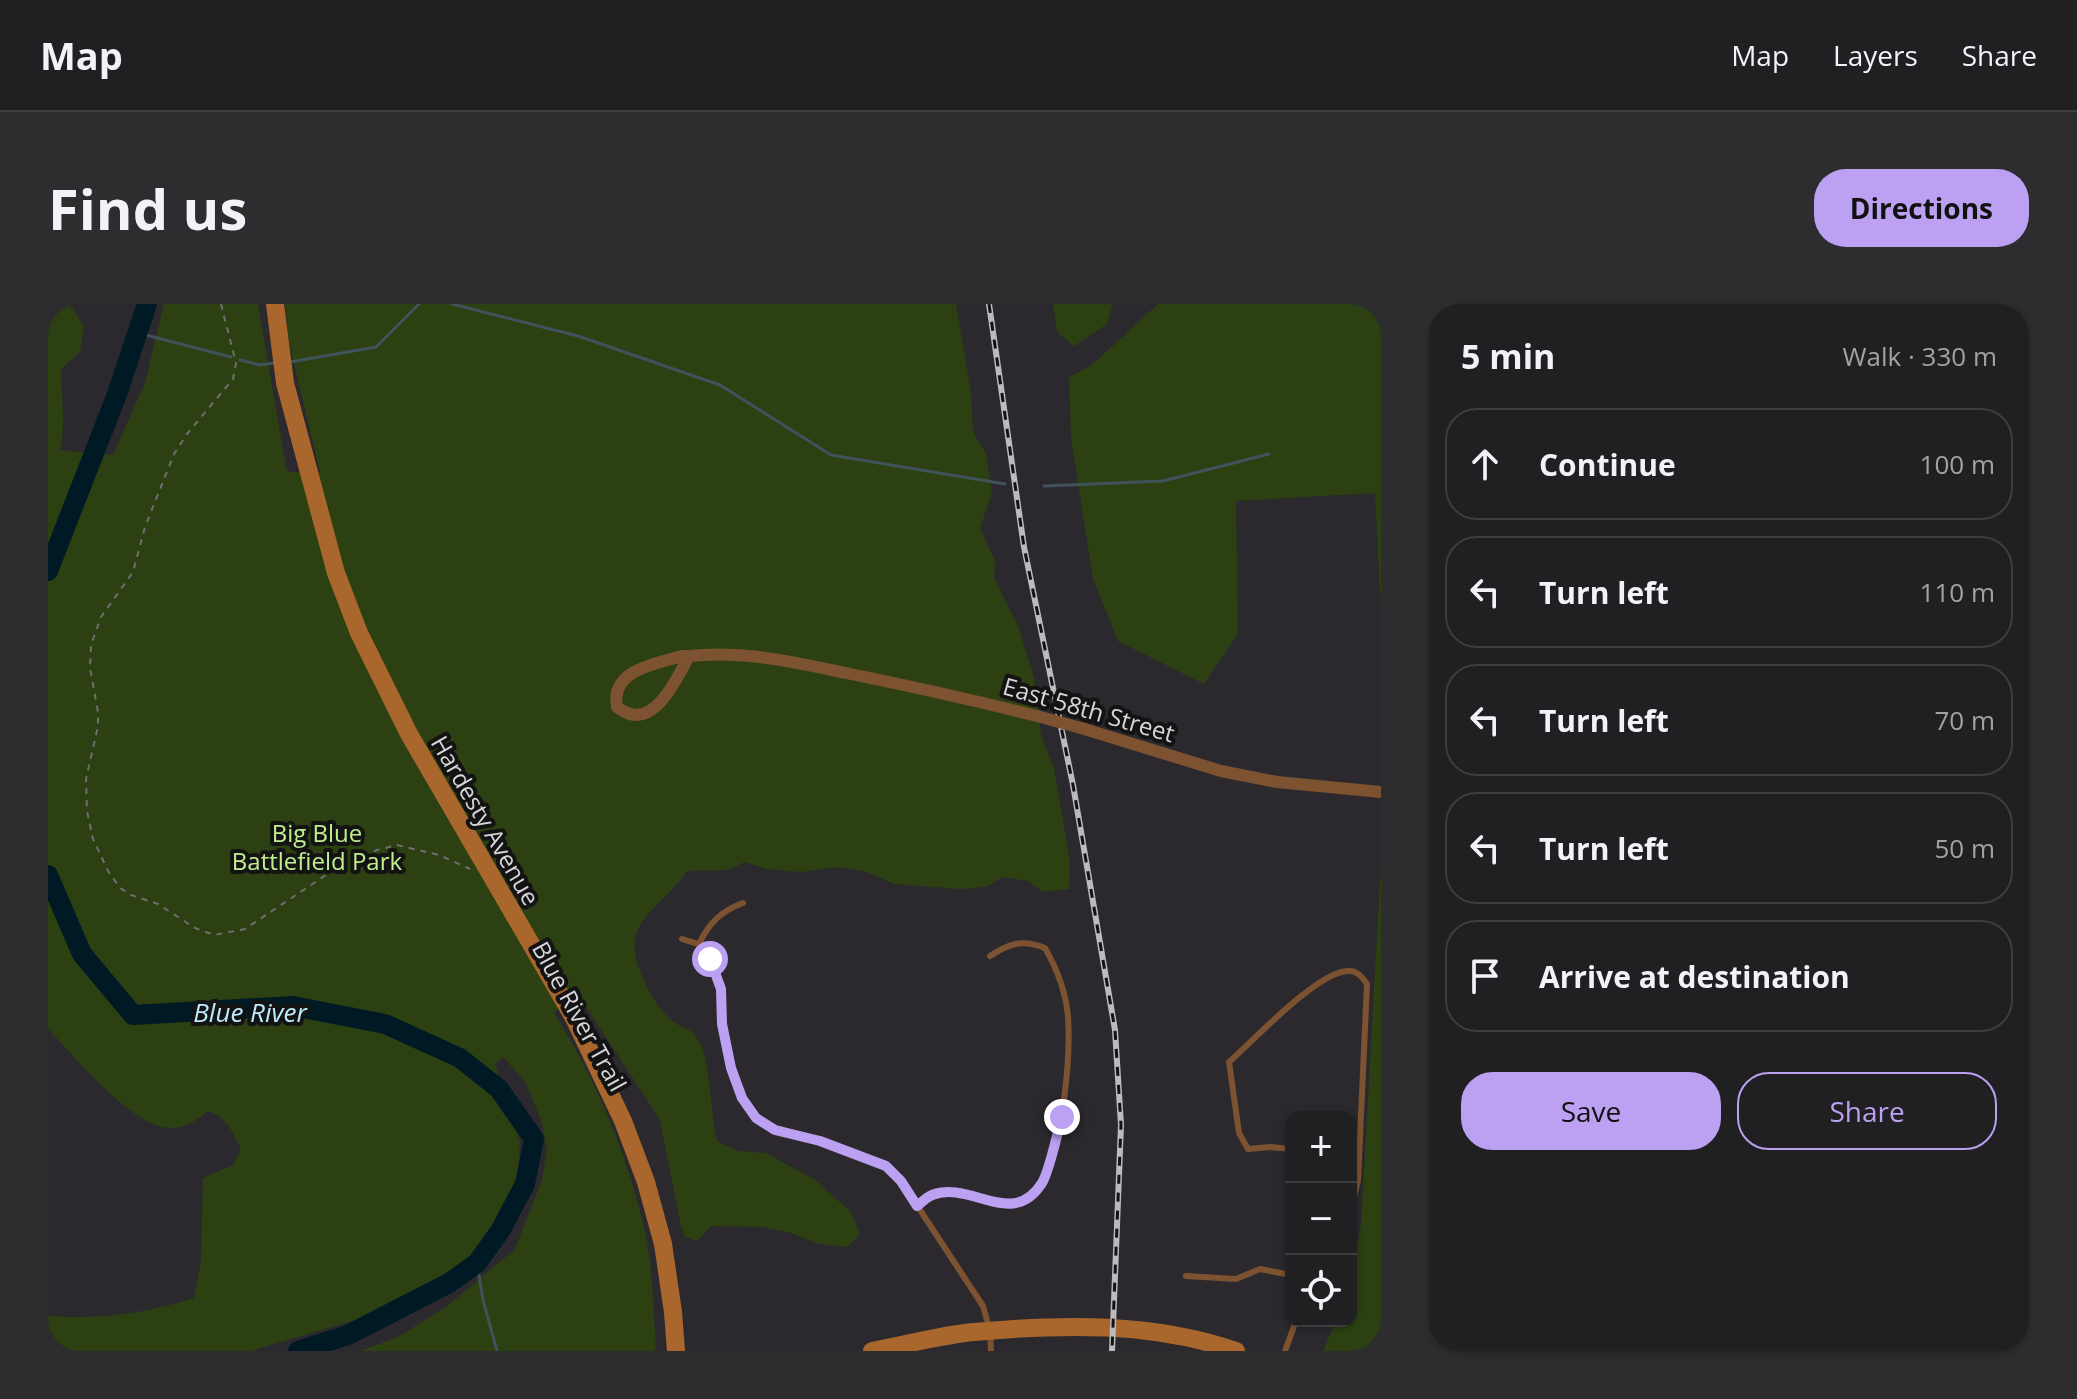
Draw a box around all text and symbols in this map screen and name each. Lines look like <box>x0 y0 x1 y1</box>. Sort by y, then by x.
text: Map <box>40 29 123 81</box>
text: Map <box>1731 36 1789 74</box>
text: Layers <box>1833 36 1918 74</box>
text: Share <box>1962 36 2037 74</box>
button: Directions <box>1814 169 2029 247</box>
text: Find us <box>48 170 247 246</box>
text: 5 min <box>1461 333 1555 379</box>
text: Walk · 330 m <box>1843 338 1997 374</box>
icon: ahead <box>1463 442 1507 486</box>
text: Continue <box>1539 444 1676 485</box>
text: 100 m <box>1920 446 1995 482</box>
icon: left <box>1463 570 1507 614</box>
text: Turn left <box>1539 572 1669 613</box>
text: 110 m <box>1920 574 1995 610</box>
street label: East 58th Street <box>999 669 1179 749</box>
icon: left <box>1463 698 1507 742</box>
text: Turn left <box>1539 700 1669 741</box>
text: 70 m <box>1934 702 1995 738</box>
street label: Hardesty Avenue <box>424 729 548 911</box>
park label: Big Blue Battlefield Park <box>232 816 403 877</box>
icon: left <box>1463 826 1507 870</box>
text: Turn left <box>1539 828 1669 869</box>
text: 50 m <box>1934 830 1995 866</box>
street label: Blue River Trail <box>525 935 635 1097</box>
route start <box>692 941 728 977</box>
icon: arrive <box>1463 954 1507 998</box>
text: Arrive at destination <box>1539 956 1850 997</box>
water label: Blue River <box>193 994 308 1030</box>
button: Save <box>1461 1072 1721 1150</box>
button: Share <box>1737 1072 1997 1150</box>
route end <box>1044 1099 1080 1135</box>
map controls <box>1285 1111 1357 1327</box>
button: + <box>1285 1111 1357 1183</box>
button: − <box>1285 1183 1357 1255</box>
button: locate <box>1285 1255 1357 1327</box>

